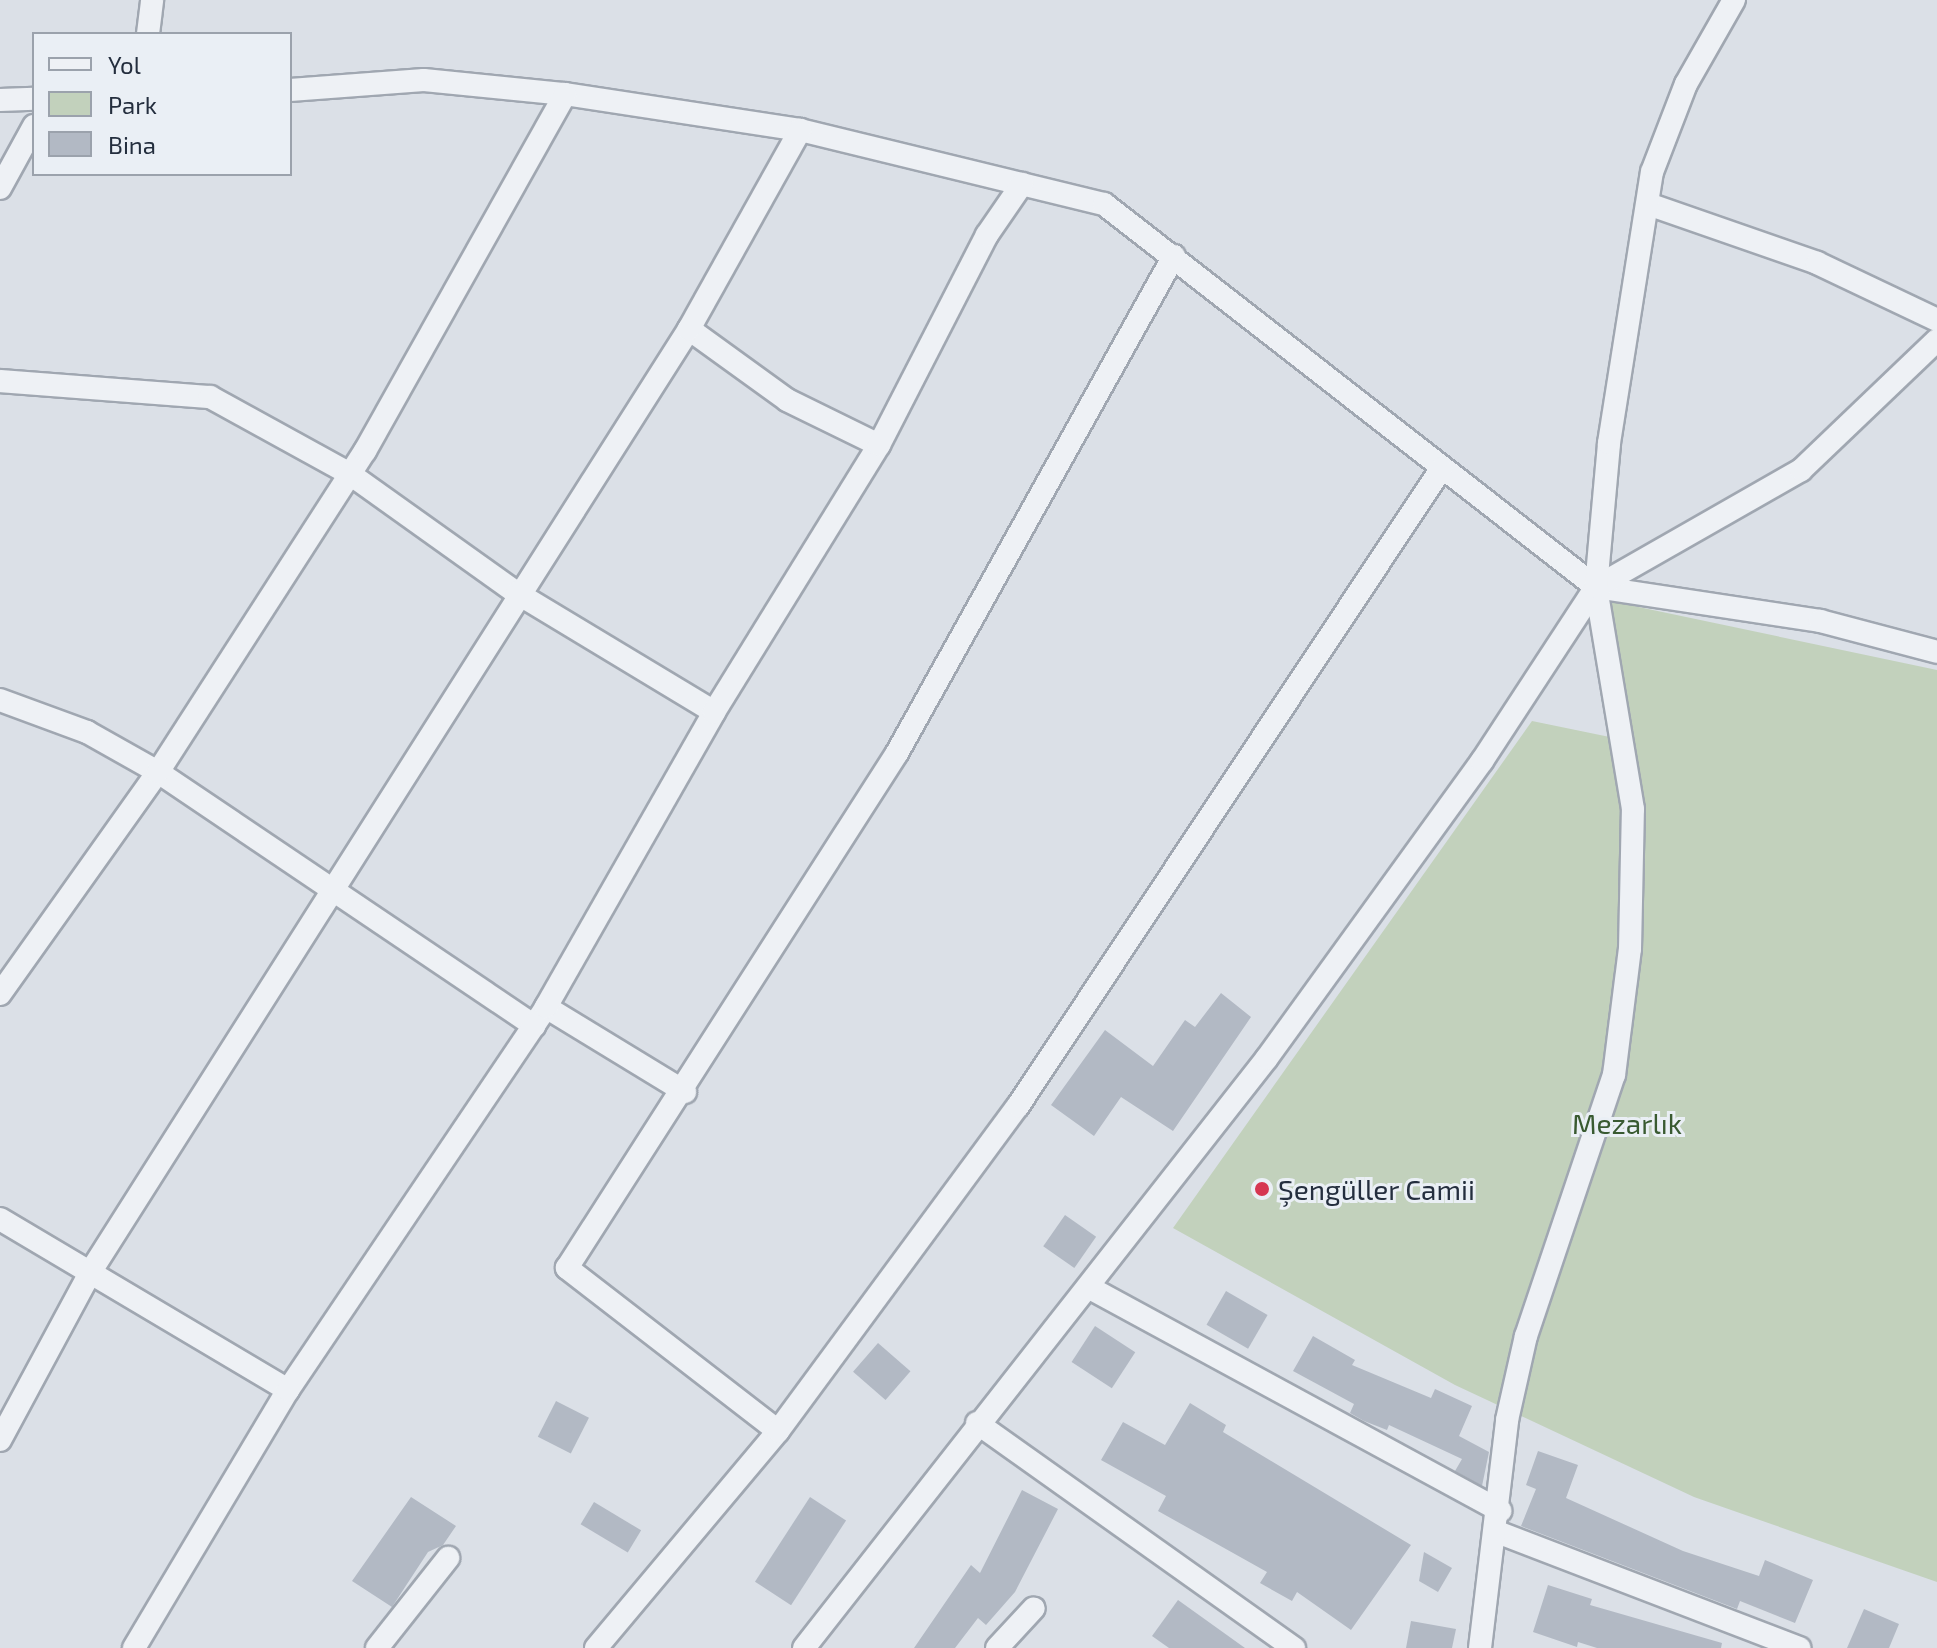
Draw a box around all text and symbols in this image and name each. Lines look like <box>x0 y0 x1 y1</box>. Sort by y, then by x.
legend <box>32 32 292 176</box>
text: Yol <box>108 50 141 79</box>
text: Park <box>108 90 157 119</box>
text: Bina <box>108 130 156 159</box>
park label: Mezarlık <box>1572 1106 1682 1140</box>
place label: Şengüller Camii <box>1278 1172 1475 1206</box>
marker: Şengüller Camii <box>1253 1180 1271 1198</box>

